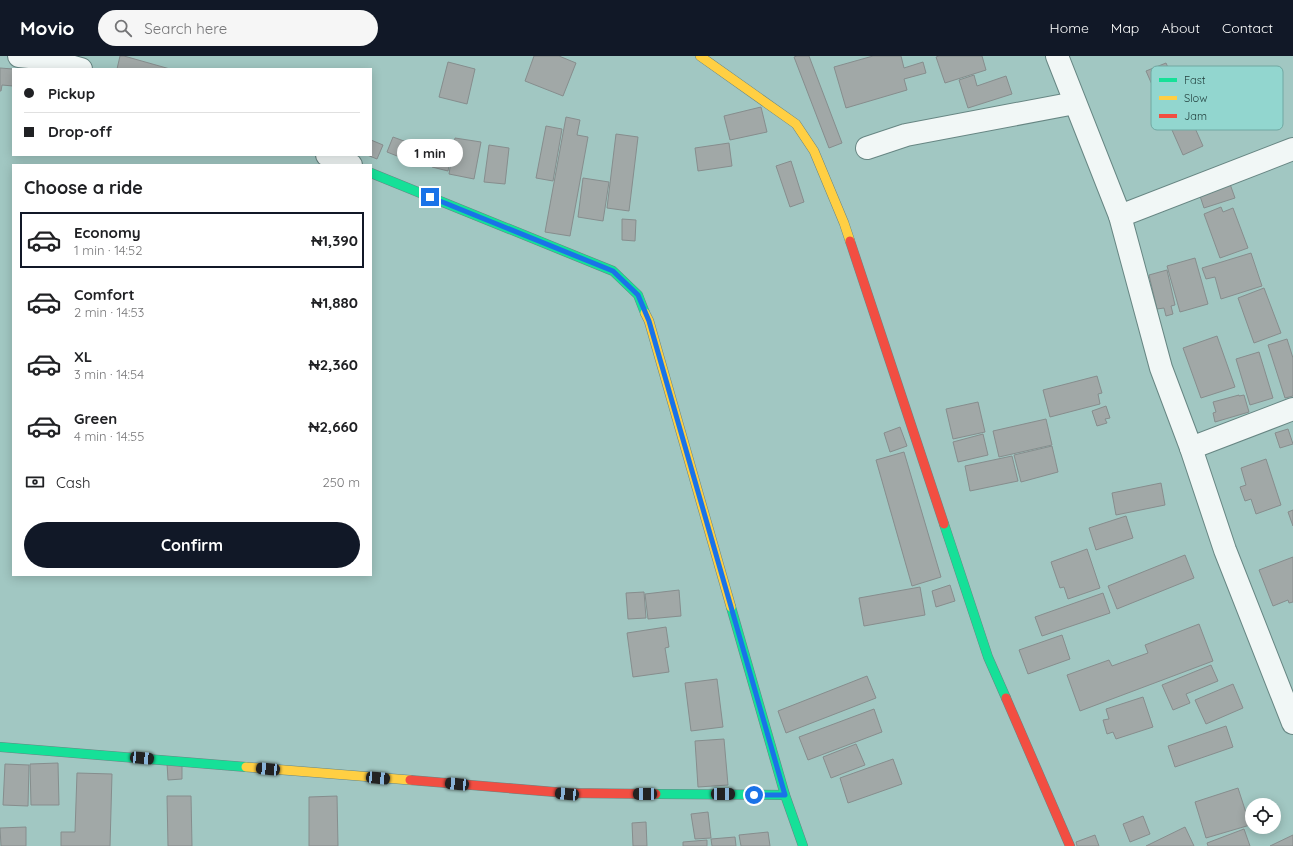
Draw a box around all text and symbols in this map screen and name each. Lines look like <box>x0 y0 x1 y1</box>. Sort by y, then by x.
search box <box>98 10 378 46</box>
text: Movio <box>20 16 74 40</box>
icon: search <box>112 17 134 39</box>
text: Search here <box>144 19 227 38</box>
text: Home <box>1050 19 1089 37</box>
text: Map <box>1111 19 1139 37</box>
text: About <box>1161 19 1200 37</box>
text: Contact <box>1222 19 1273 37</box>
legend <box>1151 66 1283 130</box>
text: Fast <box>1184 73 1206 87</box>
text: Pickup <box>48 84 95 103</box>
text: Slow <box>1184 91 1208 105</box>
text: Jam <box>1184 109 1207 123</box>
text: Drop-off <box>48 122 112 141</box>
callout: 1 min <box>397 139 463 167</box>
text: 1 min <box>414 145 446 161</box>
text: Choose a ride <box>24 176 143 199</box>
route end <box>421 188 439 206</box>
icon: car <box>26 222 62 258</box>
text: Economy <box>74 223 141 242</box>
text: ₦1,390 <box>311 231 358 250</box>
text: 1 min · 14:52 <box>74 242 142 258</box>
icon: car <box>26 284 62 320</box>
text: Comfort <box>74 285 135 304</box>
text: ₦1,880 <box>311 293 358 312</box>
text: 2 min · 14:53 <box>74 304 144 320</box>
icon: car <box>26 346 62 382</box>
text: XL <box>74 347 92 366</box>
text: ₦2,360 <box>309 355 358 374</box>
text: 3 min · 14:54 <box>74 366 144 382</box>
icon: car <box>26 408 62 444</box>
text: Green <box>74 409 117 428</box>
text: ₦2,660 <box>309 417 358 436</box>
text: 4 min · 14:55 <box>74 428 144 444</box>
icon: cash <box>24 471 46 493</box>
text: Cash <box>56 473 90 492</box>
text: 250 m <box>323 474 360 490</box>
button: Confirm <box>24 522 360 568</box>
car <box>130 751 154 765</box>
car <box>256 762 280 776</box>
car <box>366 771 390 785</box>
car <box>445 777 469 791</box>
route start <box>745 786 763 804</box>
car <box>555 787 579 801</box>
car <box>633 788 657 800</box>
car <box>711 788 735 800</box>
map controls <box>1245 798 1281 834</box>
button: locate <box>1245 798 1281 834</box>

